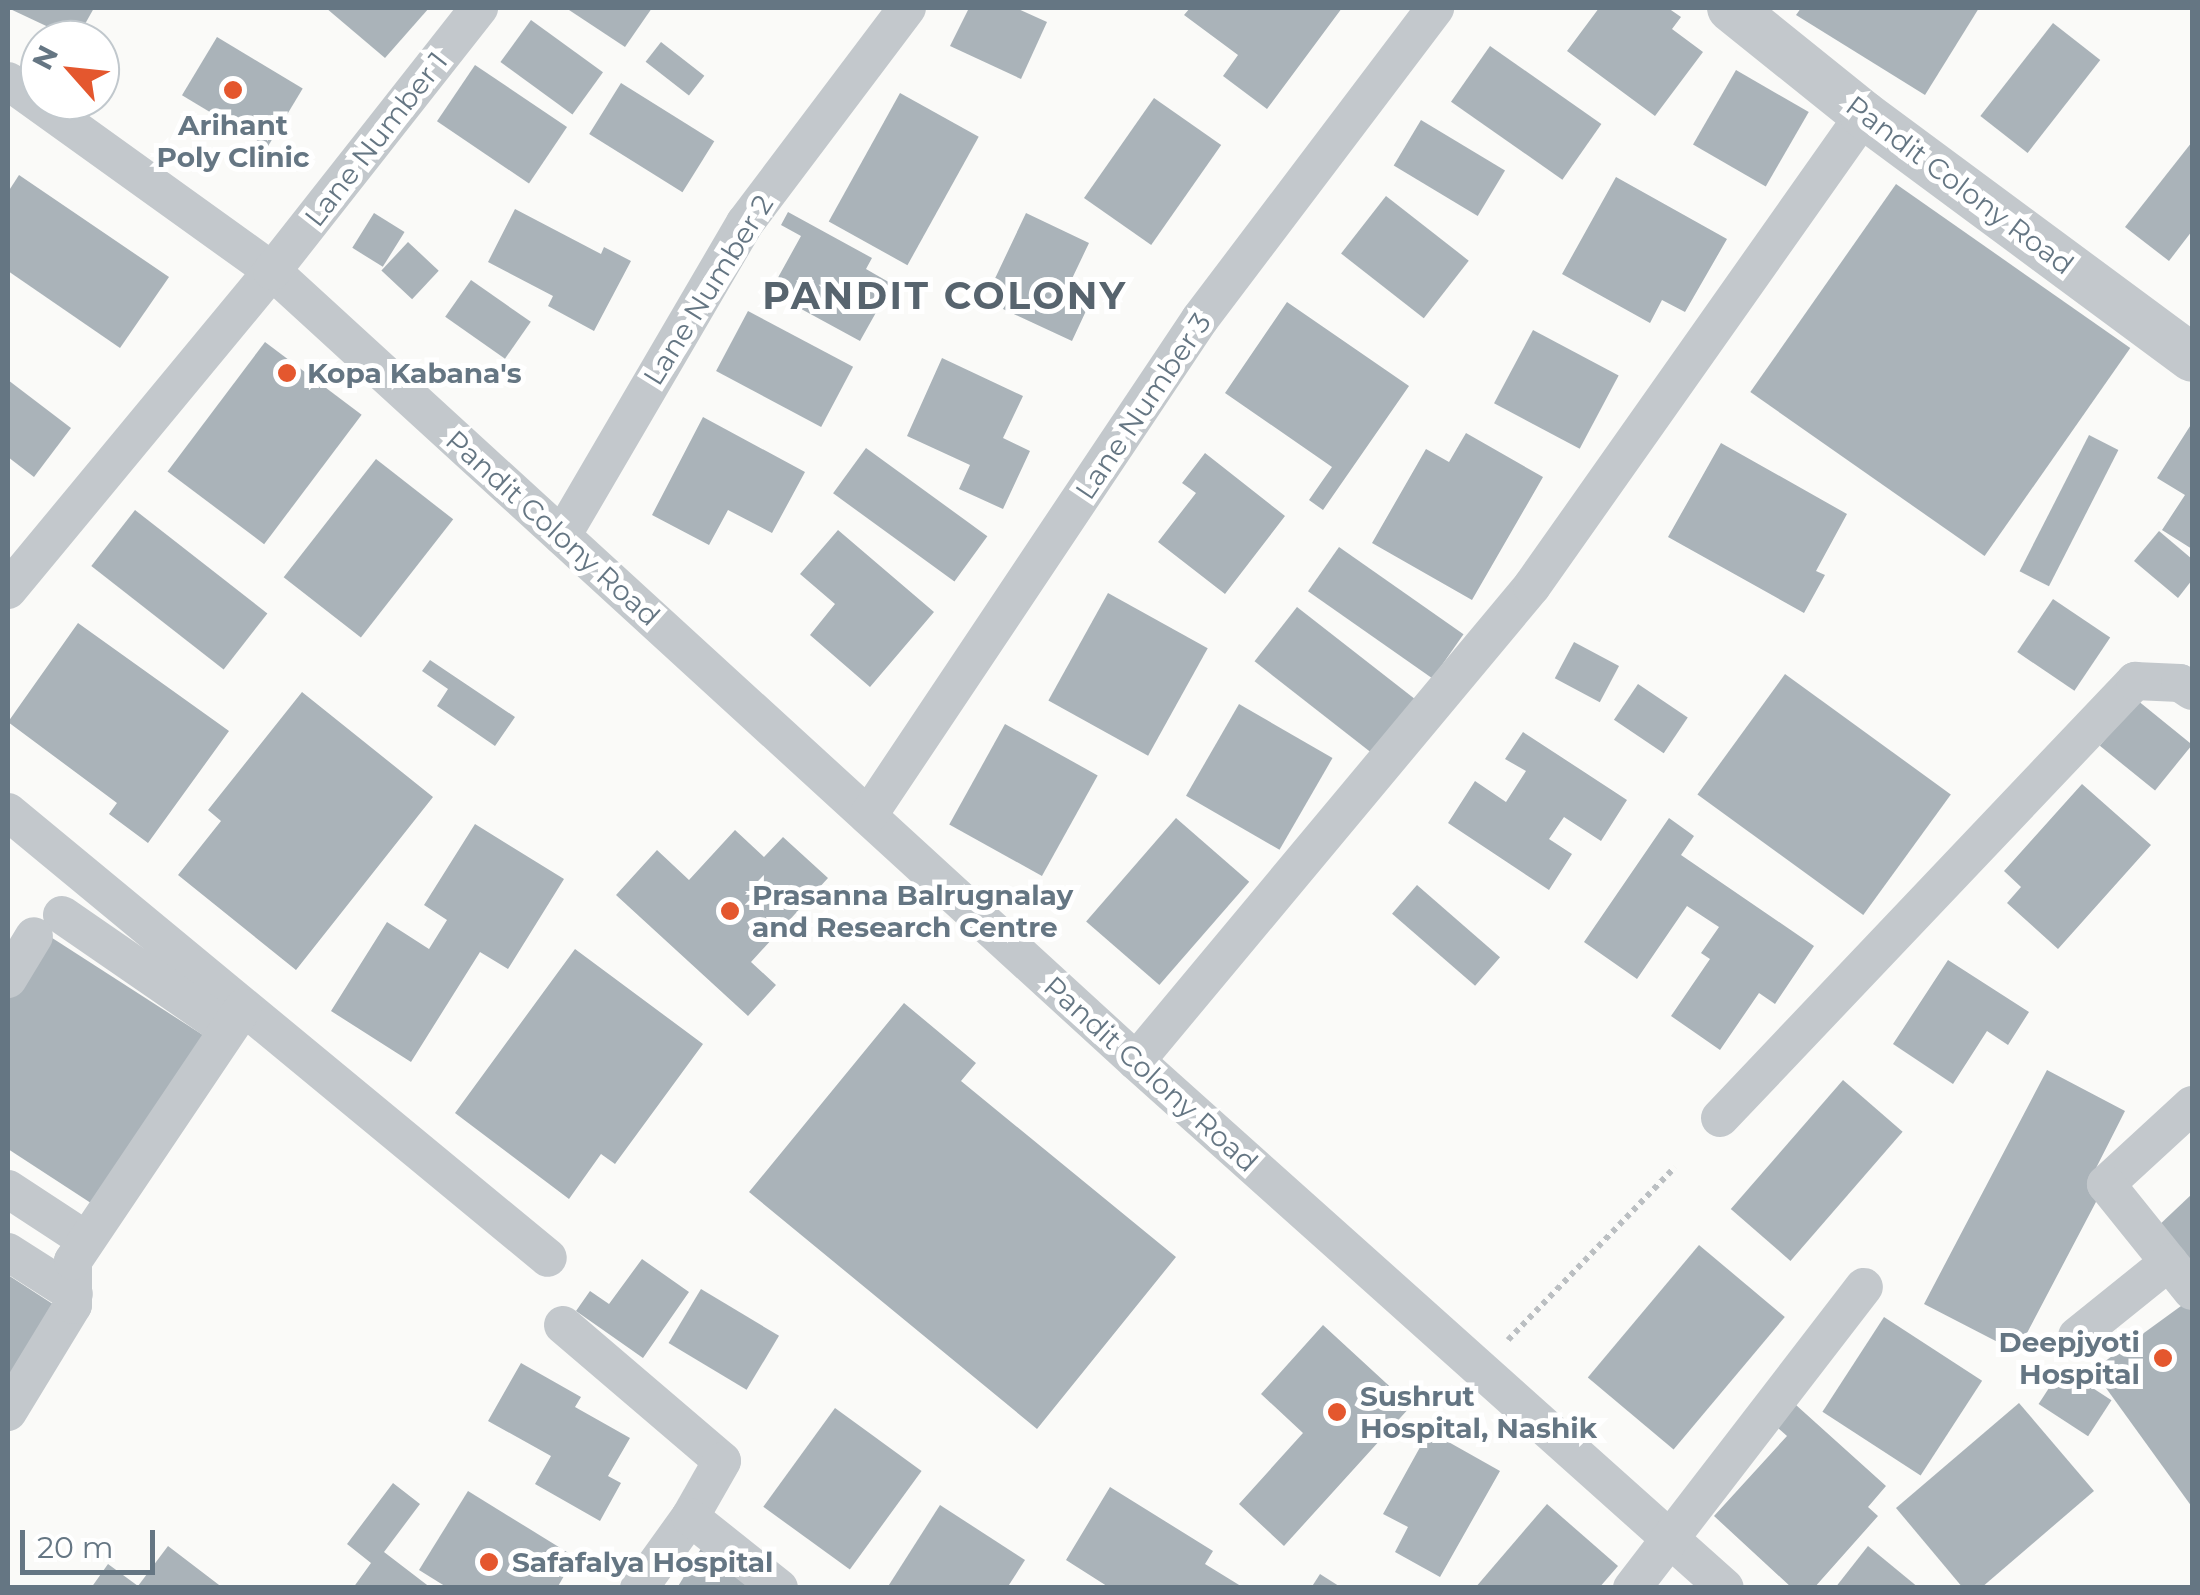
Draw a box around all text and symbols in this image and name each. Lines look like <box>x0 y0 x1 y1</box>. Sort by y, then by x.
north arrow <box>20 20 120 120</box>
text: N <box>25 39 65 75</box>
street label: Lane Number 1 <box>297 45 455 233</box>
marker: Arihant Poly Clinic <box>220 77 246 103</box>
street label: Pandit Colony Road <box>1840 89 2080 281</box>
place label: Arihant Poly Clinic <box>156 108 310 174</box>
street label: Lane Number 2 <box>636 189 780 391</box>
district label: PANDIT COLONY <box>762 273 1128 319</box>
street label: Lane Number 3 <box>1068 306 1218 506</box>
place label: Kopa Kabana's <box>307 356 522 390</box>
marker: Kopa Kabana's <box>276 362 298 384</box>
street label: Pandit Colony Road <box>439 423 667 633</box>
place label: Prasanna Balrugnalay and Research Centre <box>752 878 1073 944</box>
marker: Prasanna Balrugnalay and Research Centre <box>717 898 743 924</box>
street label: Pandit Colony Road <box>1037 969 1265 1179</box>
place label: Deepjyoti Hospital <box>1999 1325 2140 1391</box>
marker: Deepjyoti Hospital <box>2150 1345 2176 1371</box>
place label: Sushrut Hospital, Nashik <box>1360 1379 1597 1445</box>
marker: Sushrut Hospital, Nashik <box>1324 1399 1350 1425</box>
scale bar <box>25 1510 160 1572</box>
text: 20 m <box>37 1529 114 1566</box>
place label: Safafalya Hospital <box>512 1545 774 1579</box>
marker: Safafalya Hospital <box>476 1549 502 1575</box>

